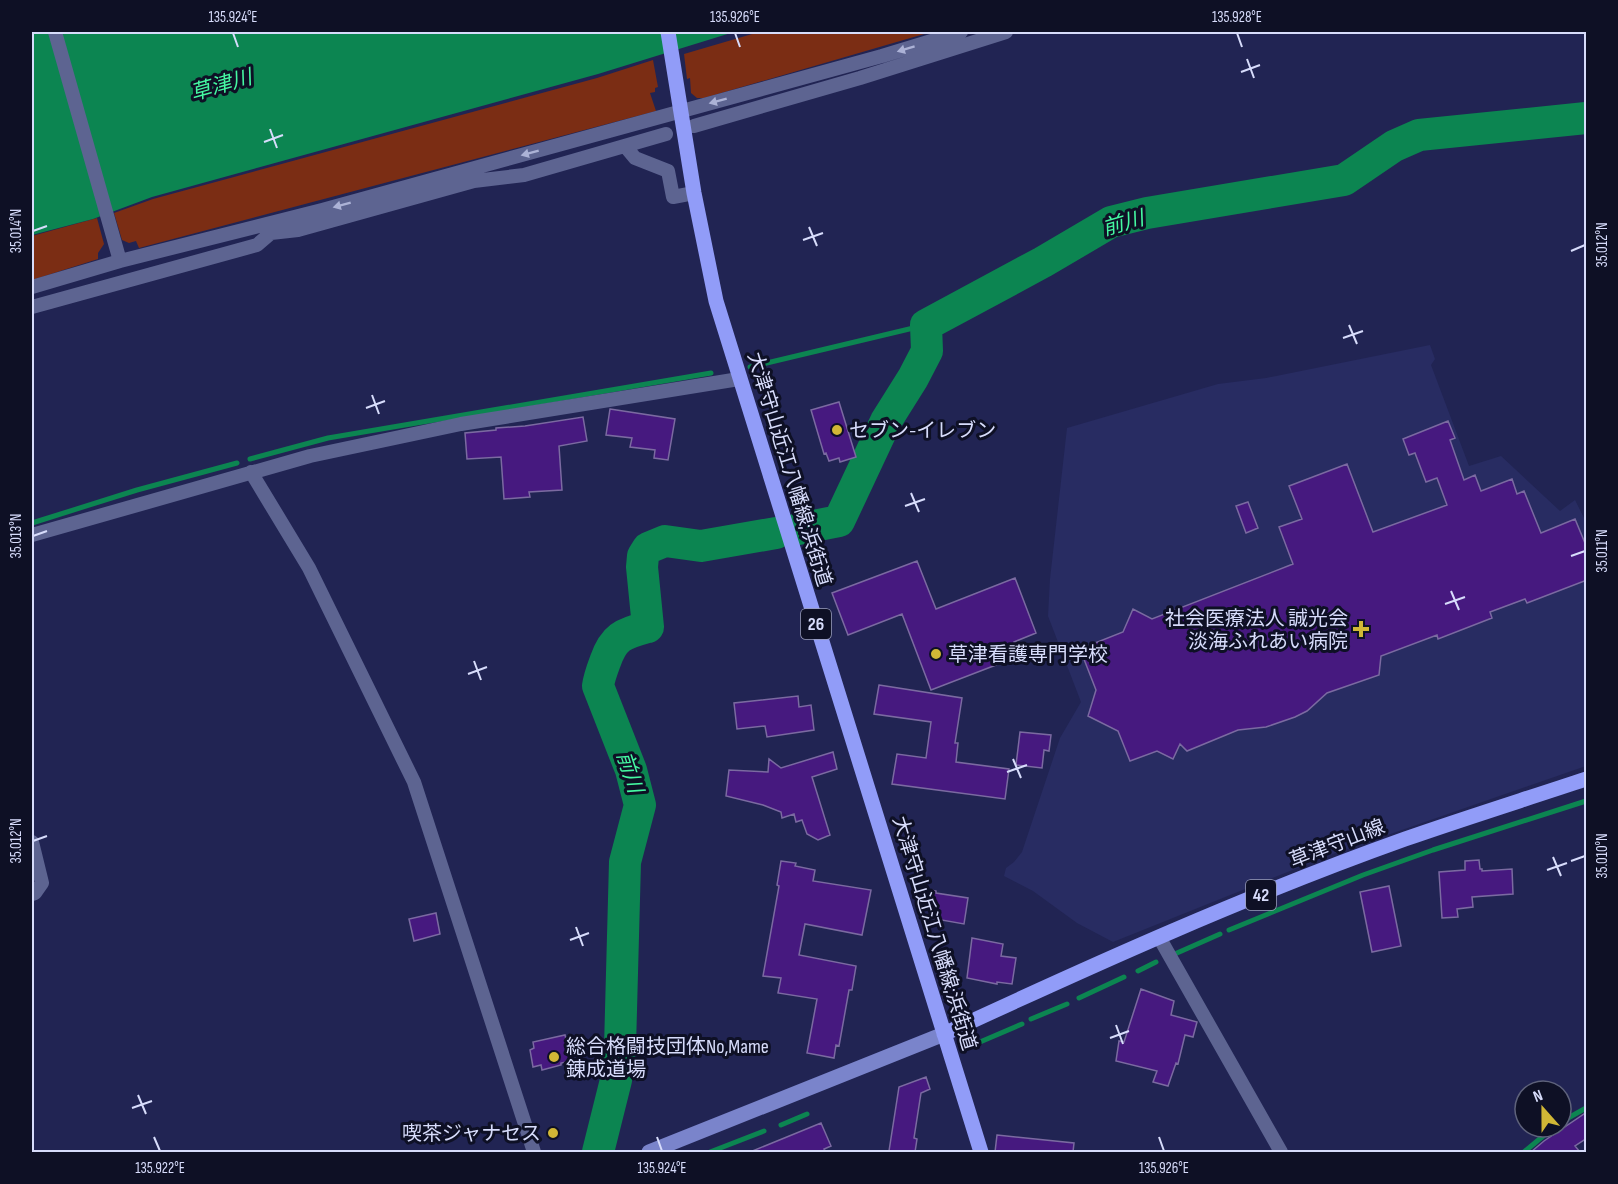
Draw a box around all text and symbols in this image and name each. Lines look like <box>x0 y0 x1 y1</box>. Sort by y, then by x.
text: 135.924°E <box>208 8 258 27</box>
text: 135.926°E <box>710 8 760 27</box>
text: 135.928°E <box>1212 8 1262 27</box>
one-way arrow <box>897 45 915 54</box>
water label: 草津川 <box>187 64 257 106</box>
one-way arrow <box>709 97 727 107</box>
one-way arrow <box>521 149 539 158</box>
one-way arrow <box>333 201 351 210</box>
water label: 前川 <box>1100 205 1149 241</box>
text: 35.014°N <box>7 209 26 253</box>
text: 35.012°N <box>1593 222 1612 268</box>
street label: 大津守山近江八幡線;浜街道 <box>742 349 836 589</box>
place label: セブン-イレブン <box>849 419 996 443</box>
marker: セブン-イレブン <box>830 423 844 437</box>
text: 35.013°N <box>7 514 26 559</box>
text: 35.011°N <box>1593 529 1612 573</box>
place label: 社会医療法人 誠光会 淡海ふれあい病院 <box>1165 607 1348 654</box>
road number: 26 <box>801 609 831 639</box>
marker: 社会医療法人 誠光会 淡海ふれあい病院 <box>1352 620 1370 638</box>
place label: 草津看護専門学校 <box>948 643 1108 667</box>
marker: 草津看護専門学校 <box>929 647 943 661</box>
water label: 前川 <box>611 748 649 798</box>
street label: 大津守山近江八幡線;浜街道 <box>887 813 981 1053</box>
street label: 草津守山線 <box>1286 815 1388 873</box>
text: 35.012°N <box>7 818 26 864</box>
text: 35.010°N <box>1593 833 1612 879</box>
road number: 42 <box>1246 880 1276 910</box>
place label: 総合格闘技団体No,Mame 錬成道場 <box>566 1035 769 1082</box>
marker: 総合格闘技団体No,Mame 錬成道場 <box>547 1050 561 1064</box>
north arrow <box>1513 1079 1573 1139</box>
text: N <box>1531 1086 1546 1107</box>
place label: 喫茶ジャナセス <box>402 1122 541 1146</box>
marker: 喫茶ジャナセス <box>546 1126 560 1140</box>
text: 135.922°E <box>135 1159 185 1178</box>
text: 135.924°E <box>637 1159 687 1178</box>
text: 135.926°E <box>1139 1159 1189 1178</box>

